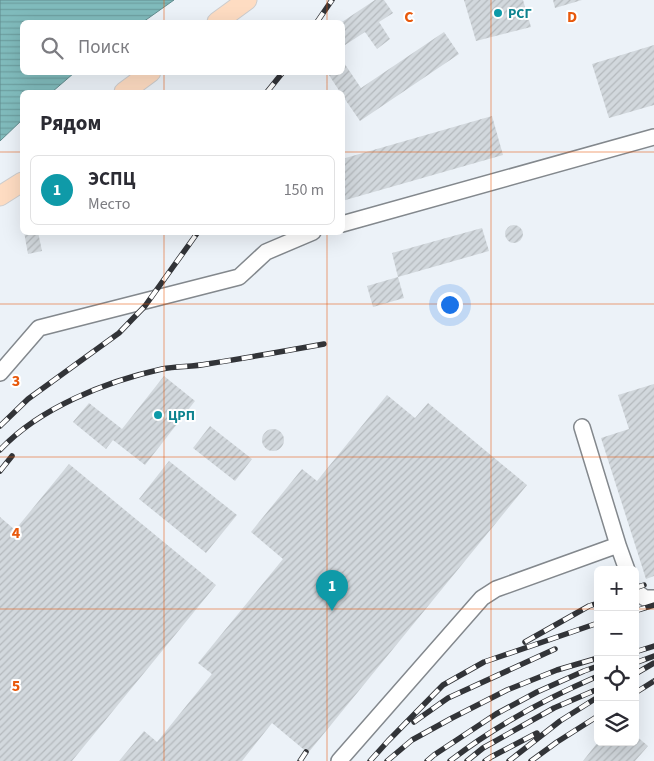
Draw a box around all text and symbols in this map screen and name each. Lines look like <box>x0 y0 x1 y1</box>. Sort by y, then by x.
place label: РСГ <box>508 4 532 24</box>
text: C <box>404 6 414 28</box>
text: D <box>567 6 577 28</box>
marker: РСГ <box>492 7 504 19</box>
search box <box>20 20 345 75</box>
icon: search <box>38 34 66 62</box>
text: Поиск <box>78 34 129 61</box>
text: Рядом <box>40 108 101 138</box>
text: ЭСПЦ <box>88 166 135 193</box>
text: 1 <box>53 179 61 201</box>
text: 150 m <box>284 179 324 201</box>
text: Место <box>88 193 131 215</box>
your location <box>437 292 463 318</box>
text: 3 <box>12 370 20 392</box>
place label: ЦРП <box>168 406 195 426</box>
marker: ЦРП <box>152 409 164 421</box>
text: 4 <box>12 522 21 544</box>
map controls <box>594 566 639 746</box>
button: + <box>594 566 639 611</box>
pin: 1 <box>316 570 348 611</box>
button: − <box>594 611 639 656</box>
button: locate <box>594 656 639 701</box>
text: 5 <box>12 675 20 697</box>
button: layers <box>594 701 639 746</box>

